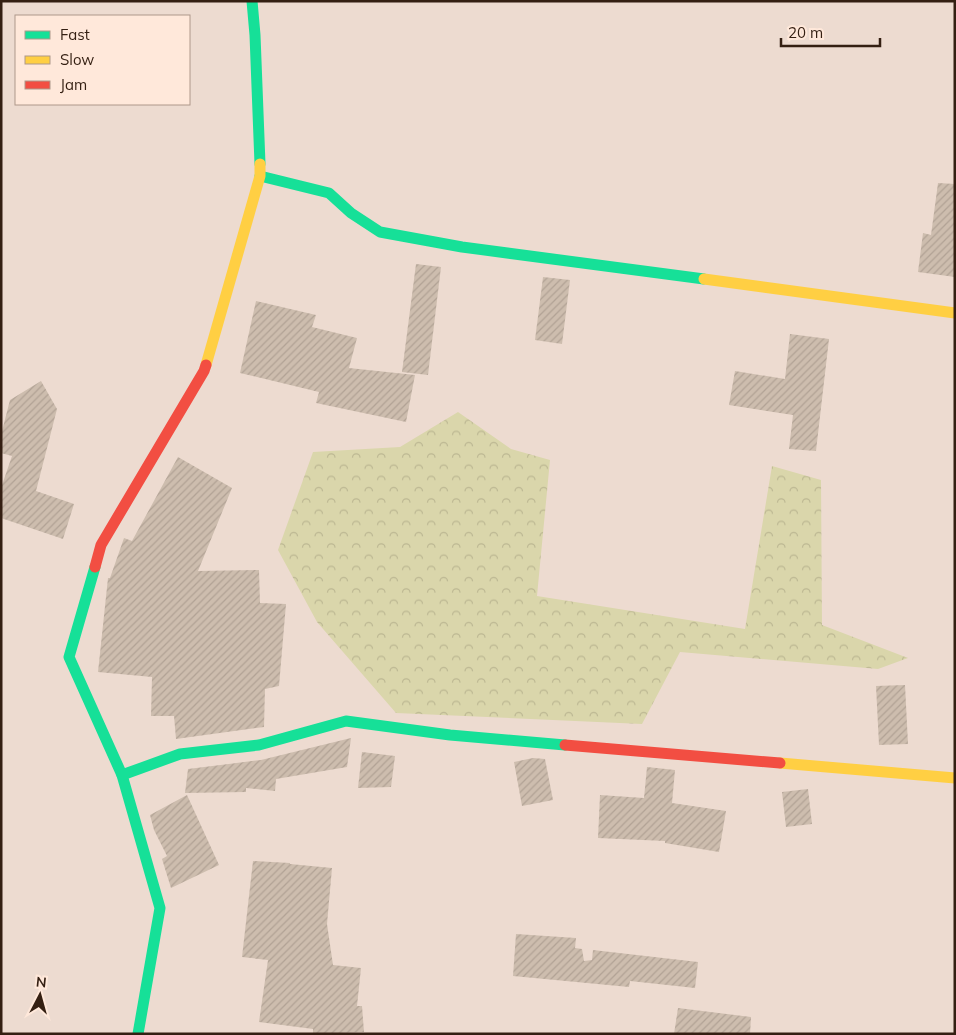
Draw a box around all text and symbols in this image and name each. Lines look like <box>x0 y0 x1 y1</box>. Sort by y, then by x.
legend <box>15 15 190 105</box>
scale bar <box>781 15 880 47</box>
text: 20 m <box>788 23 823 42</box>
text: Fast <box>60 25 90 44</box>
text: Slow <box>60 50 94 69</box>
text: Jam <box>60 75 87 94</box>
north arrow <box>15 970 65 1020</box>
text: N <box>35 973 48 992</box>

